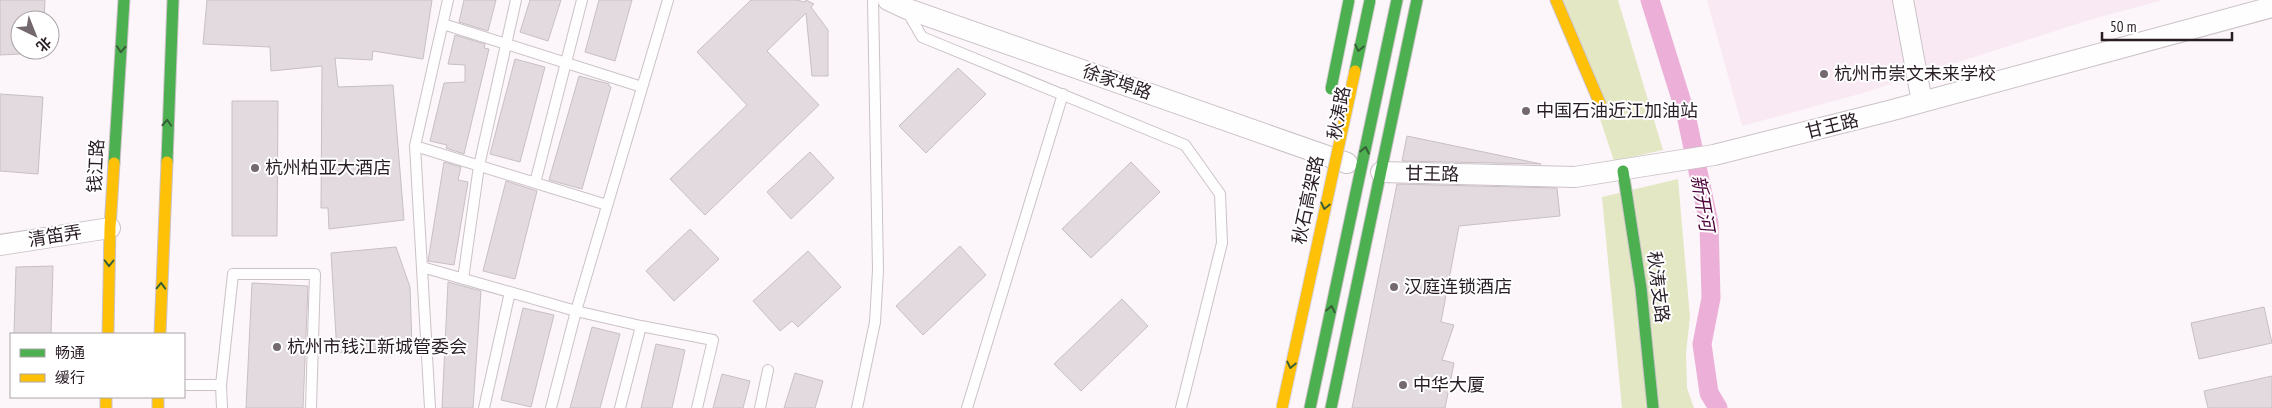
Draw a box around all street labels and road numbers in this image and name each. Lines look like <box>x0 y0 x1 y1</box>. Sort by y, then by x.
street label: 徐家埠路 <box>1079 59 1155 104</box>
street label: 秋涛路 <box>1322 84 1355 142</box>
street label: 甘王路 <box>1803 108 1861 143</box>
street label: 钱江路 <box>83 138 108 194</box>
street label: 秋石高架路 <box>1287 153 1328 246</box>
street label: 甘王路 <box>1405 162 1459 185</box>
street label: 清笛弄 <box>26 220 83 251</box>
street label: 秋涛支路 <box>1643 250 1674 324</box>

